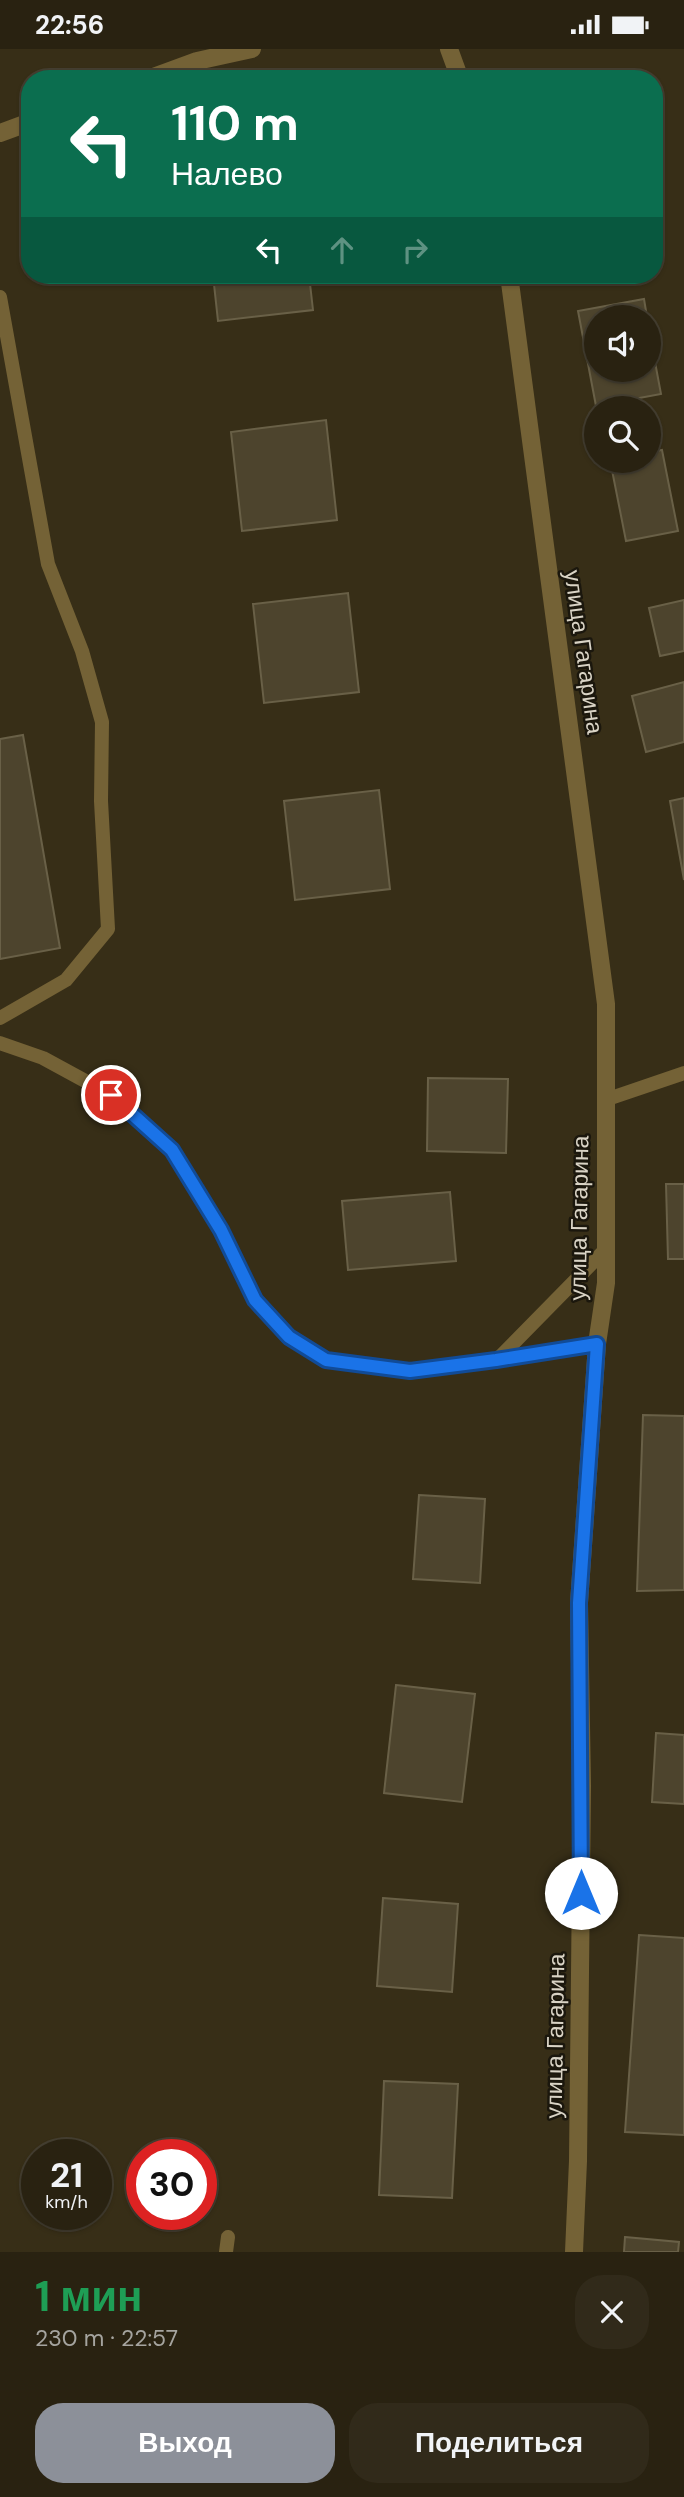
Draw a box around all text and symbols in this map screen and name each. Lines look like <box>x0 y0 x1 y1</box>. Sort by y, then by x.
text: 22:56 <box>35 8 104 42</box>
text: 110 m <box>171 91 299 155</box>
icon: left <box>56 98 147 189</box>
text: Налево <box>171 153 283 195</box>
icon: left <box>250 231 288 269</box>
icon: ahead <box>323 231 361 269</box>
icon: right <box>396 231 434 269</box>
map controls <box>584 305 661 473</box>
button: sound <box>584 305 661 382</box>
button: search <box>584 396 661 473</box>
street label: улица Гагарина <box>558 568 610 736</box>
pin <box>81 1065 141 1125</box>
icon: arrive <box>92 1076 130 1114</box>
street label: улица Гагарина <box>563 1135 595 1301</box>
position arrow <box>544 1856 618 1930</box>
street label: улица Гагарина <box>539 1953 571 2119</box>
speed limit sign: 30 <box>126 2139 217 2230</box>
text: 21 <box>50 2152 83 2198</box>
text: km/h <box>45 2190 88 2214</box>
text: 1 мин <box>35 2269 142 2324</box>
button: close <box>575 2275 649 2349</box>
text: 230 m · 22:57 <box>35 2323 178 2353</box>
button: Выход <box>35 2403 335 2483</box>
button: Поделиться <box>349 2403 649 2483</box>

